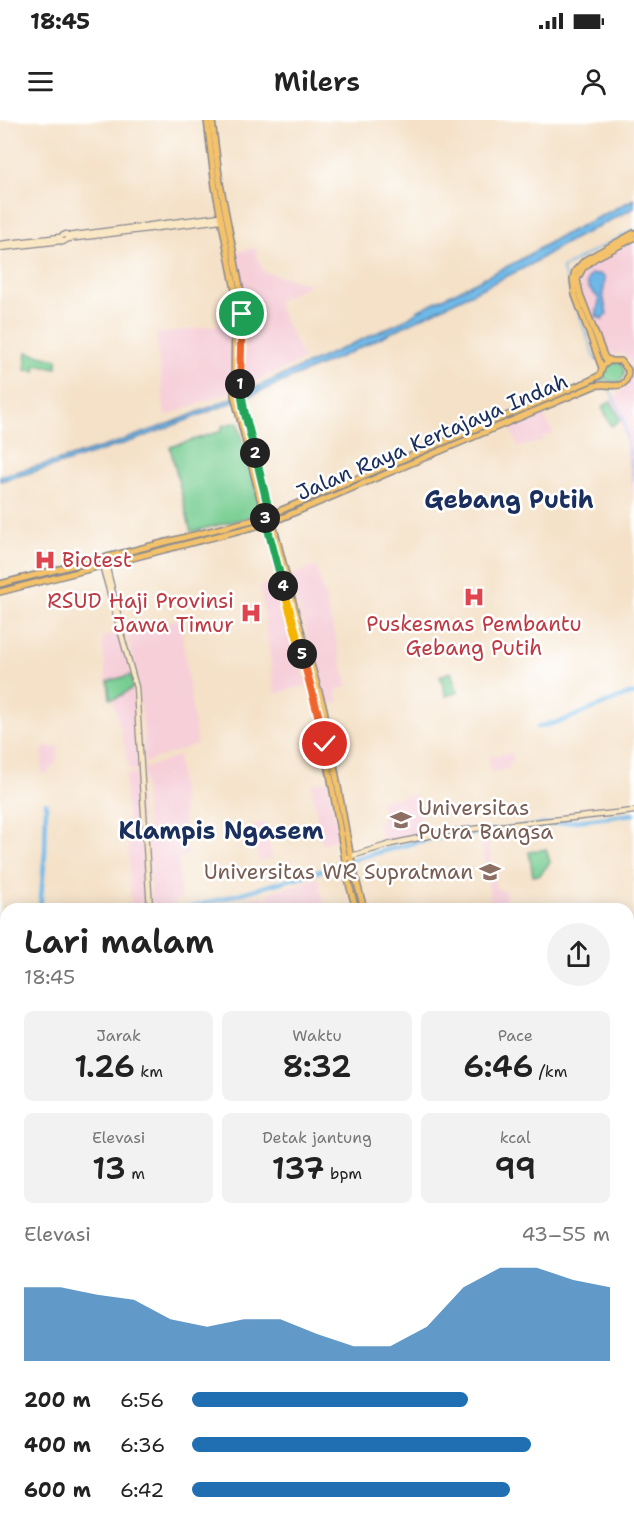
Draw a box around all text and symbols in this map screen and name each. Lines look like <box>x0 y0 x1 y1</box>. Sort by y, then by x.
text: 18:45 <box>30 7 90 36</box>
text: Milers <box>274 63 360 100</box>
icon: menu <box>24 65 57 98</box>
icon: person <box>577 65 610 98</box>
pin <box>216 288 267 339</box>
icon: arrive <box>225 297 258 330</box>
street label: Jalan Raya Kertajaya Indah <box>292 367 572 507</box>
pin: 1 <box>225 369 255 399</box>
text: 1 <box>236 373 244 394</box>
pin: 2 <box>240 438 270 468</box>
text: 2 <box>249 442 261 463</box>
district label: Gebang Putih <box>424 484 594 516</box>
pin: 3 <box>250 503 280 533</box>
text: 3 <box>259 507 271 528</box>
place label: Biotest <box>62 546 132 574</box>
hospital icon: Biotest <box>33 548 57 572</box>
pin: 4 <box>268 571 298 601</box>
text: 4 <box>277 575 289 596</box>
hospital icon: Puskesmas Pembantu Gebang Putih <box>462 585 486 609</box>
place label: RSUD Haji Provinsi Jawa Timur <box>47 587 234 639</box>
hospital icon: RSUD Haji Provinsi Jawa Timur <box>239 601 263 625</box>
place label: Puskesmas Pembantu Gebang Putih <box>366 610 582 662</box>
pin: 5 <box>287 639 317 669</box>
text: 5 <box>297 643 307 664</box>
pin <box>299 718 350 769</box>
icon: check <box>308 727 341 760</box>
place label: Universitas Putra Bangsa <box>418 794 553 846</box>
school or university icon: Universitas Putra Bangsa <box>389 808 413 832</box>
district label: Klampis Ngasem <box>118 815 324 847</box>
place label: Universitas WR Supratman <box>204 858 473 886</box>
school or university icon: Universitas WR Supratman <box>478 860 502 884</box>
text: Lari malam <box>24 919 214 964</box>
button: share <box>547 923 610 986</box>
text: 18:45 <box>24 964 75 990</box>
text: Jarak <box>96 1025 141 1046</box>
text: Waktu <box>292 1025 342 1046</box>
text: Pace <box>498 1025 533 1046</box>
text: 1.26 <box>74 1046 135 1087</box>
text: 8:32 <box>283 1046 351 1087</box>
text: 6:46 <box>463 1046 533 1087</box>
text: km <box>135 1061 163 1082</box>
text: /km <box>533 1061 567 1082</box>
text: Elevasi <box>92 1127 145 1148</box>
text: Detak jantung <box>262 1127 372 1148</box>
text: kcal <box>500 1127 531 1148</box>
text: 13 <box>92 1148 126 1189</box>
text: 137 <box>272 1148 325 1189</box>
text: 99 <box>495 1148 536 1189</box>
text: m <box>126 1163 145 1184</box>
text: bpm <box>325 1163 362 1184</box>
text: Elevasi <box>24 1221 91 1247</box>
text: 43–55 m <box>521 1221 610 1247</box>
text: 200 m <box>24 1387 91 1413</box>
text: 6:56 <box>120 1387 164 1413</box>
text: 400 m <box>24 1432 91 1458</box>
text: 6:36 <box>120 1432 165 1458</box>
text: 600 m <box>24 1477 91 1503</box>
text: 6:42 <box>120 1477 164 1503</box>

